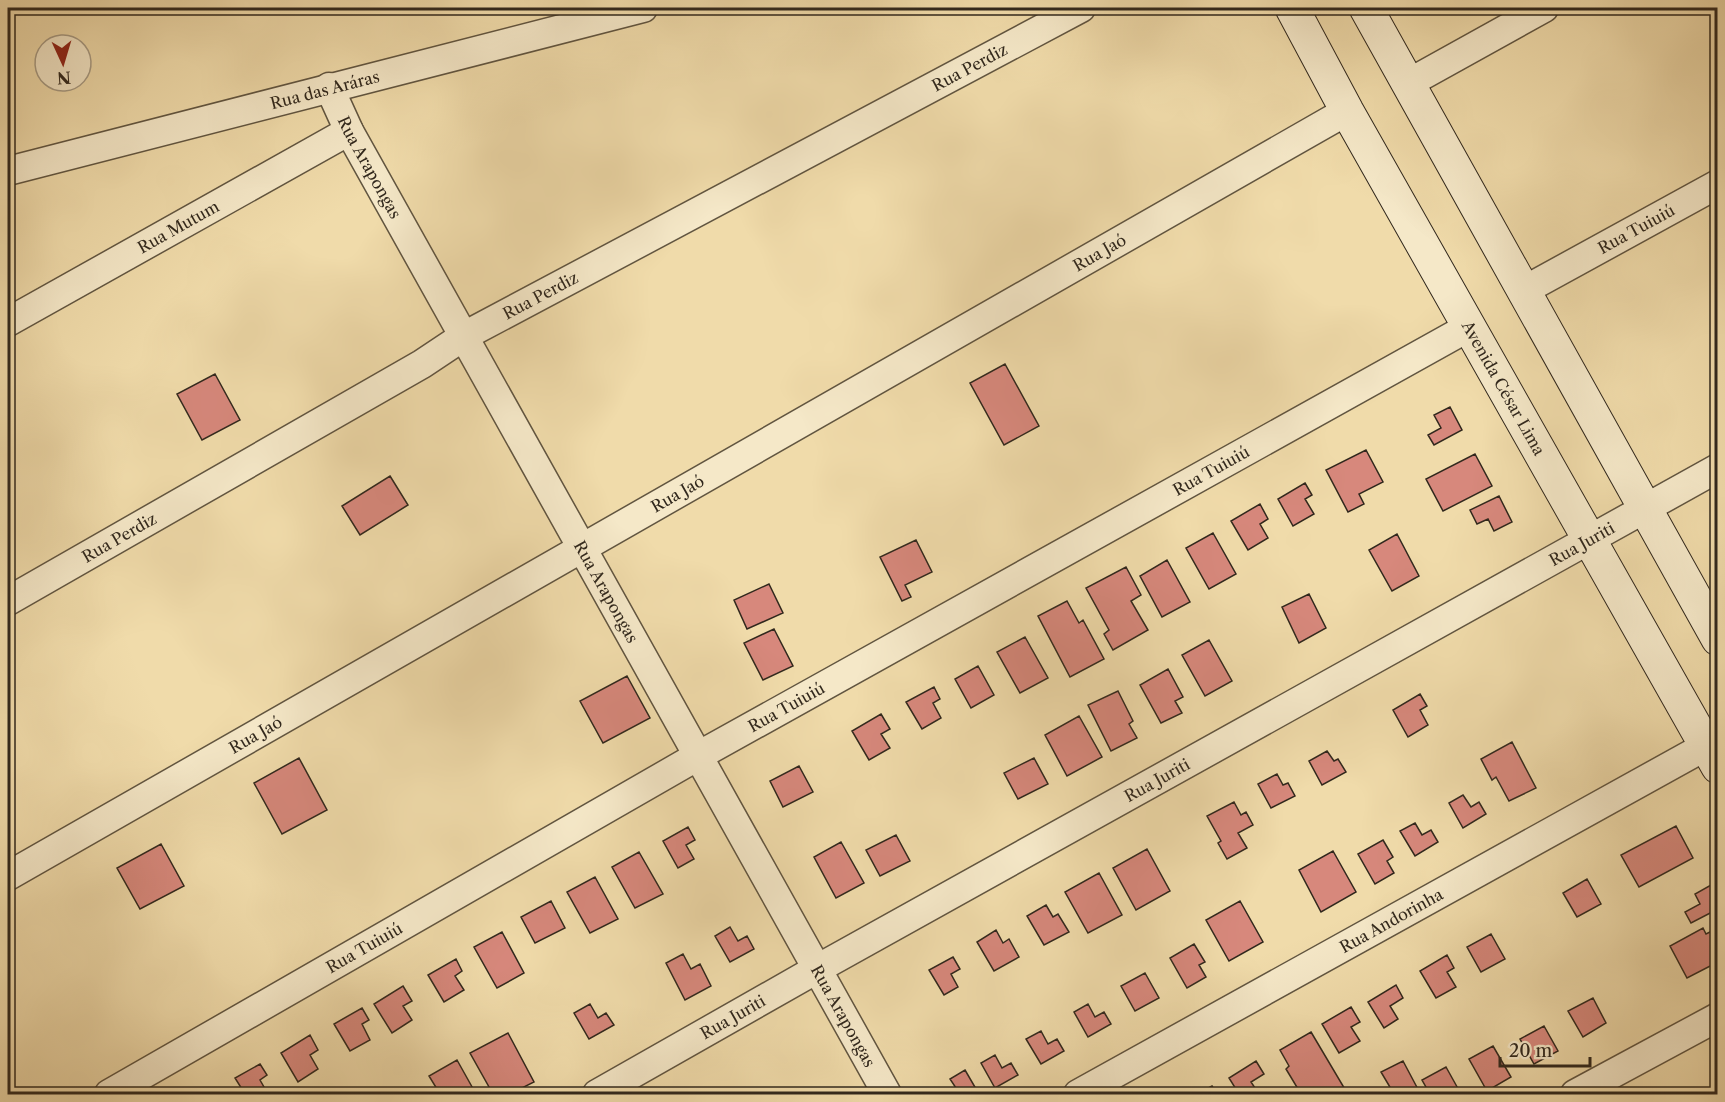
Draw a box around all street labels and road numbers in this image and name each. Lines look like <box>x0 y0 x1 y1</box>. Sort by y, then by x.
street label: Rua Perdiz <box>928 39 1011 95</box>
street label: Rua das Aráras <box>268 66 381 113</box>
street label: Rua Arapongas <box>334 113 406 222</box>
street label: Rua Mutum <box>134 196 222 257</box>
street label: Rua Tuiuiú <box>1594 200 1678 258</box>
street label: Rua Jaó <box>1069 229 1130 275</box>
street label: Rua Perdiz <box>499 267 582 324</box>
street label: Avenida César Lima <box>1457 316 1550 459</box>
street label: Rua Tuiuiú <box>1169 441 1253 500</box>
street label: Rua Jaó <box>647 470 708 517</box>
street label: Rua Perdiz <box>78 508 160 567</box>
street label: Rua Juriti <box>1546 518 1618 570</box>
street label: Rua Arapongas <box>570 537 643 646</box>
street label: Rua Tuiuiú <box>745 678 828 736</box>
street label: Rua Jaó <box>225 712 286 758</box>
street label: Rua Juriti <box>1121 754 1193 806</box>
street label: Rua Andorinha <box>1336 884 1447 957</box>
street label: Rua Tuiuiú <box>323 918 406 977</box>
street label: Rua Arapongas <box>807 961 880 1071</box>
street label: Rua Juriti <box>697 990 769 1043</box>

